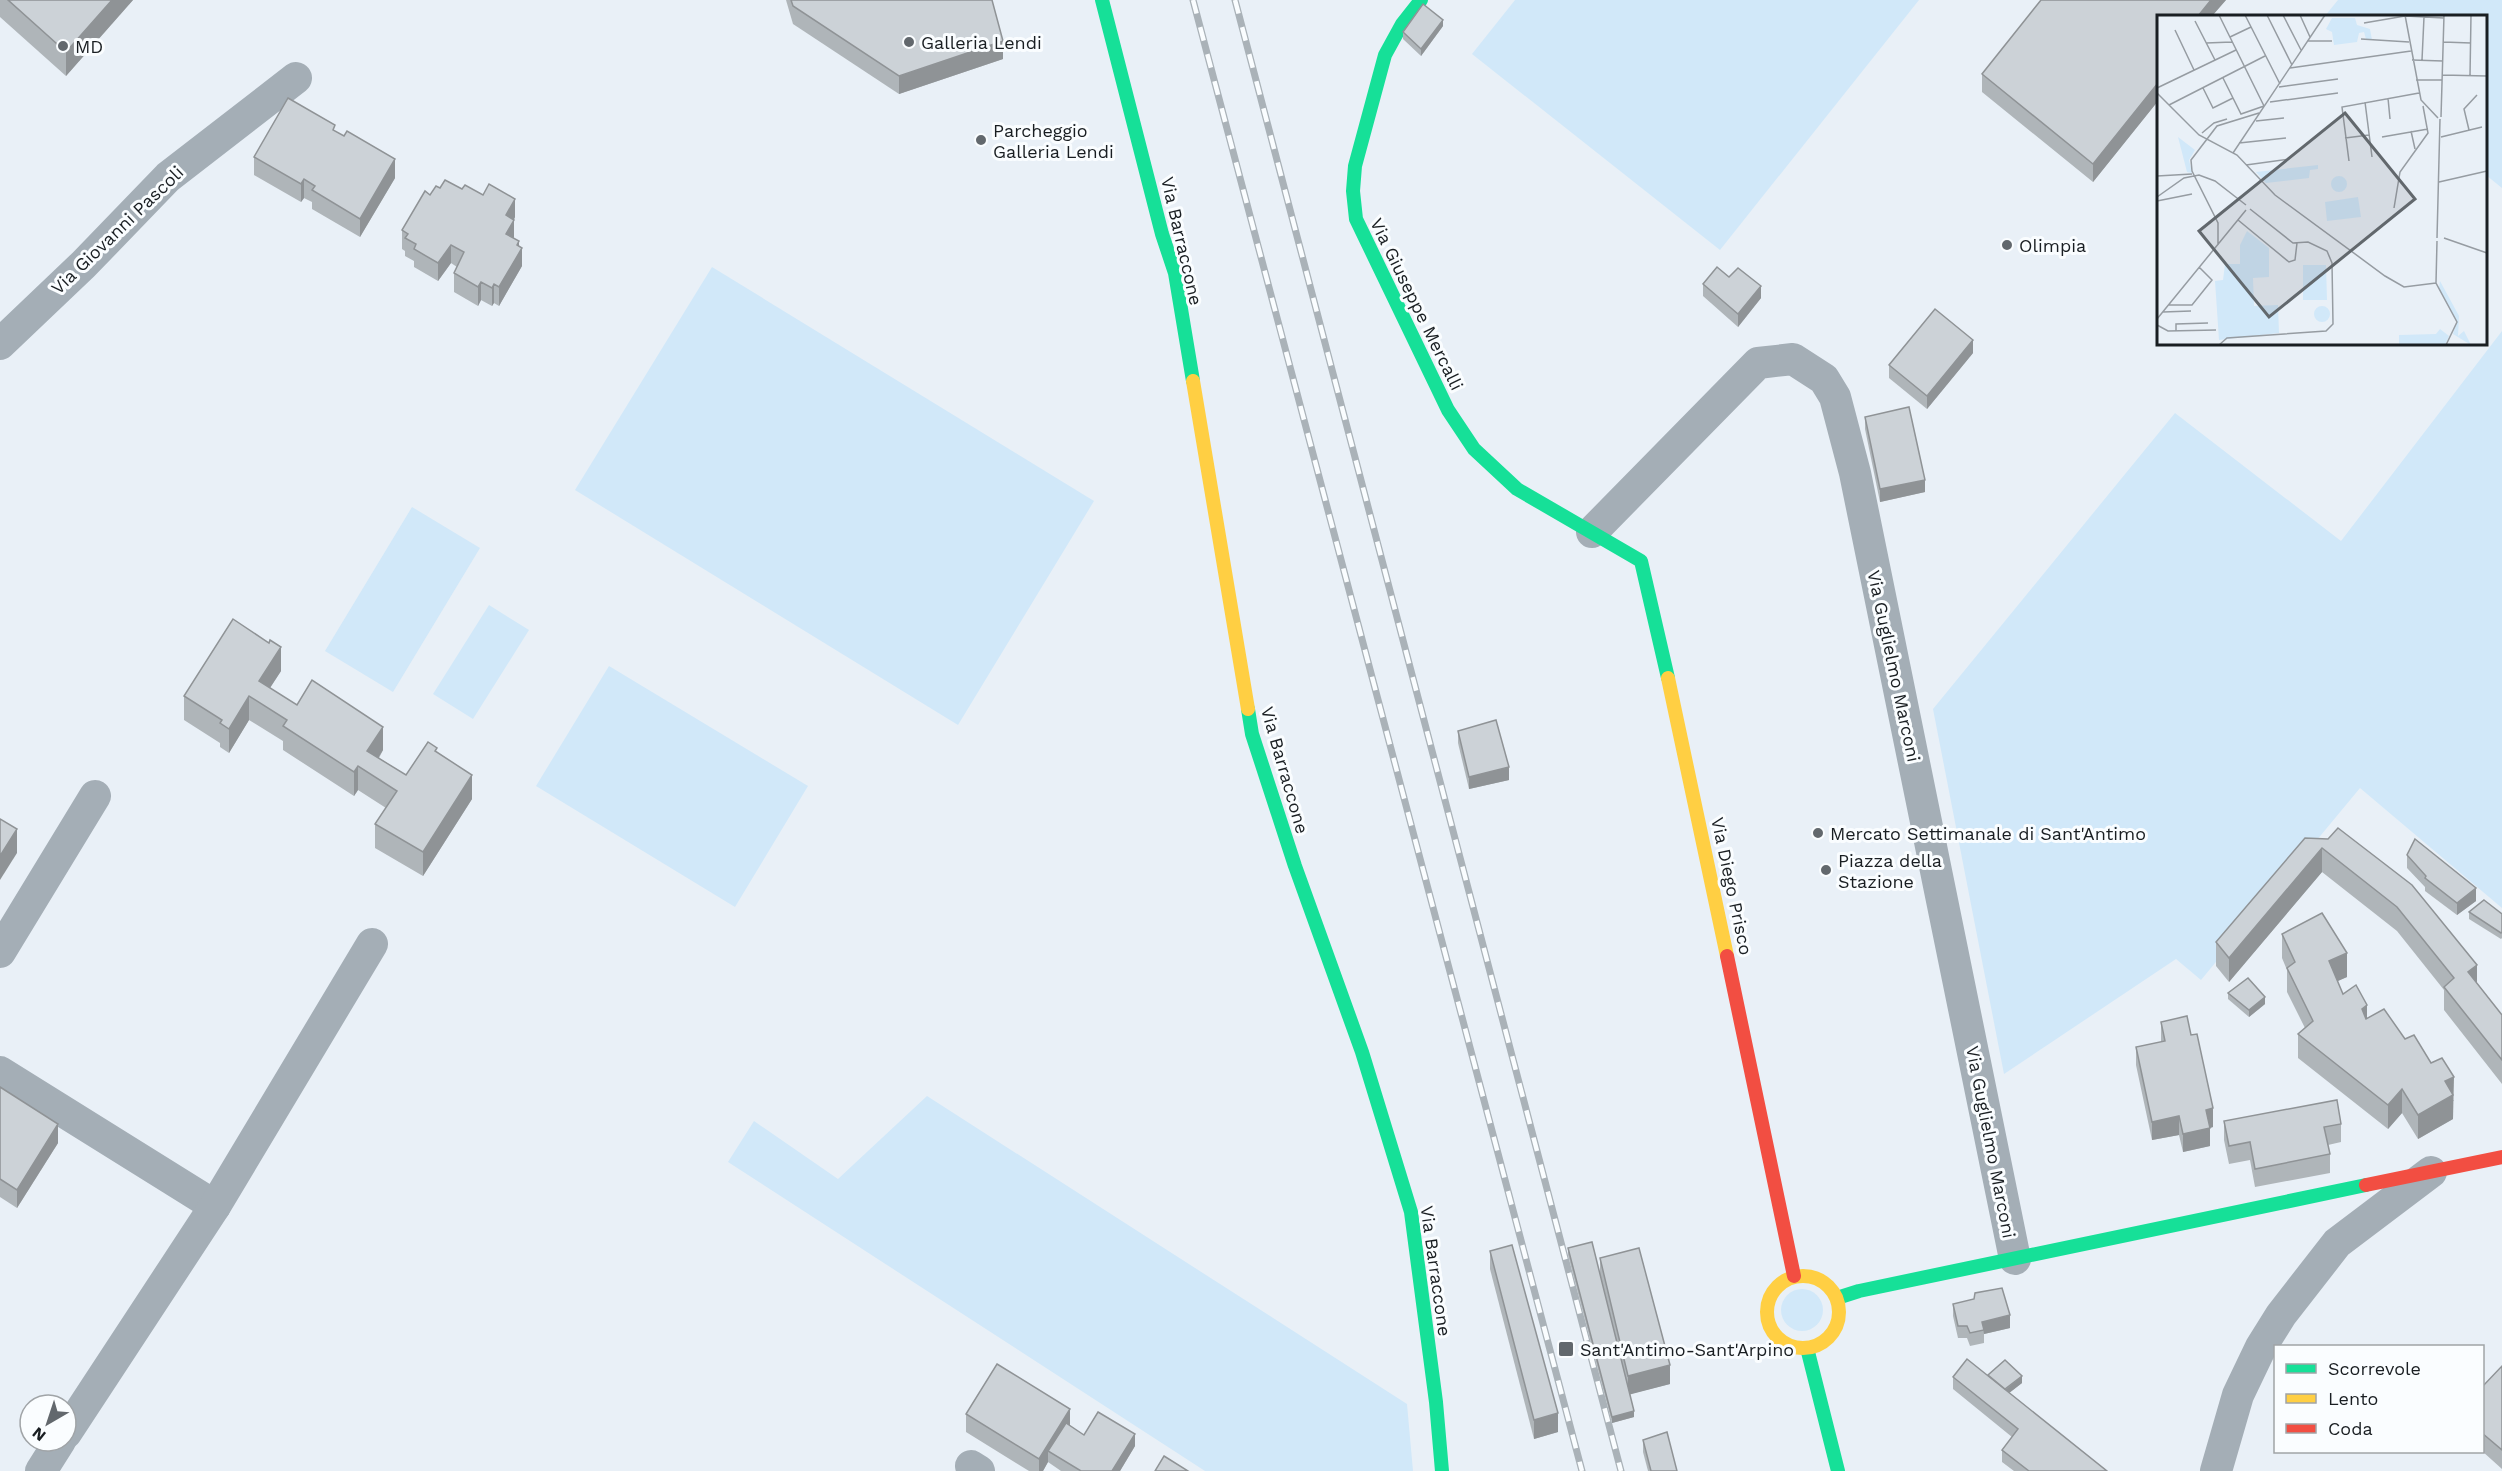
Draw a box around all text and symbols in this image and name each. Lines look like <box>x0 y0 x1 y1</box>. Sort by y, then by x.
inset map <box>2157 15 2487 345</box>
place label: Galleria Lendi <box>921 32 1042 53</box>
marker: Galleria Lendi <box>902 35 916 49</box>
place label: MD <box>75 36 103 57</box>
marker: MD <box>56 39 70 53</box>
place label: Parcheggio Galleria Lendi <box>993 120 1114 162</box>
marker: Parcheggio Galleria Lendi <box>974 133 988 147</box>
street label: Via Giovanni Pascoli <box>47 162 187 298</box>
street label: Via Barraccone <box>1157 175 1207 307</box>
street label: Via Giuseppe Mercalli <box>1366 214 1468 394</box>
place label: Olimpia <box>2019 235 2086 256</box>
marker: Olimpia <box>2000 238 2014 252</box>
street label: Via Guglielmo Marconi <box>1863 568 1925 764</box>
street label: Via Barraccone <box>1257 704 1313 836</box>
street label: Via Diego Prisco <box>1707 815 1757 957</box>
place label: Mercato Settimanale di Sant'Antimo <box>1830 823 2146 844</box>
marker: Mercato Settimanale di Sant'Antimo <box>1811 826 1825 840</box>
place label: Piazza della Stazione <box>1838 850 1942 892</box>
marker: Piazza della Stazione <box>1819 863 1833 877</box>
street label: Via Guglielmo Marconi <box>1962 1044 2020 1240</box>
street label: Via Barraccone <box>1416 1204 1456 1338</box>
place label: Sant'Antimo-Sant'Arpino <box>1580 1339 1794 1360</box>
marker: Sant'Antimo-Sant'Arpino <box>1557 1340 1575 1358</box>
legend <box>2274 1345 2484 1453</box>
text: Scorrevole <box>2328 1358 2421 1379</box>
text: Lento <box>2328 1388 2378 1409</box>
north arrow <box>18 1393 78 1453</box>
text: Coda <box>2328 1418 2373 1439</box>
text: N <box>28 1423 49 1445</box>

